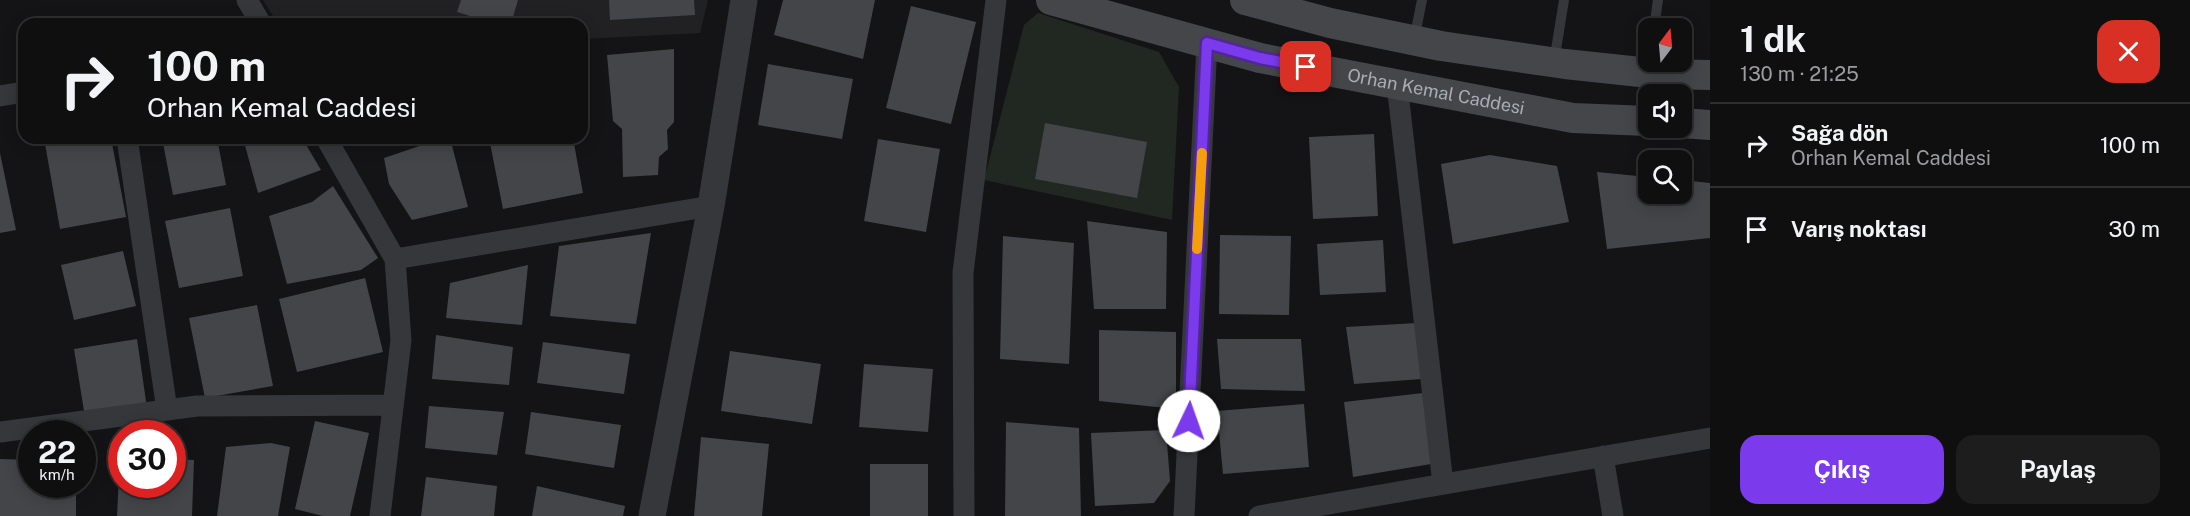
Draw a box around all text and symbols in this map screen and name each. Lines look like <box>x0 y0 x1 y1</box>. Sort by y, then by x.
north arrow <box>1638 18 1692 72</box>
map controls <box>1638 18 1692 204</box>
text: 1 dk <box>1740 18 1806 60</box>
button: close <box>2097 20 2160 83</box>
text: 100 m <box>147 41 266 90</box>
pin <box>1280 41 1331 92</box>
icon: right <box>48 42 126 120</box>
icon: arrive <box>1289 50 1322 83</box>
text: 130 m · 21:25 <box>1740 62 1859 86</box>
street label: Orhan Kemal Caddesi <box>1346 64 1526 118</box>
button: sound <box>1638 84 1692 138</box>
text: Orhan Kemal Caddesi <box>147 91 417 123</box>
text: Sağa dön <box>1791 120 1888 146</box>
icon: right <box>1740 129 1773 162</box>
text: 100 m <box>2100 132 2160 158</box>
text: Orhan Kemal Caddesi <box>1791 146 1991 170</box>
button: search <box>1638 150 1692 204</box>
icon: arrive <box>1740 213 1773 246</box>
text: Varış noktası <box>1791 216 1926 242</box>
text: 30 m <box>2108 216 2160 242</box>
position arrow <box>1157 389 1221 453</box>
speed limit sign: 30 <box>108 420 186 498</box>
text: 22 <box>38 434 76 470</box>
button: Çıkış <box>1740 435 1944 504</box>
button: Paylaş <box>1956 435 2160 504</box>
text: km/h <box>39 466 75 483</box>

